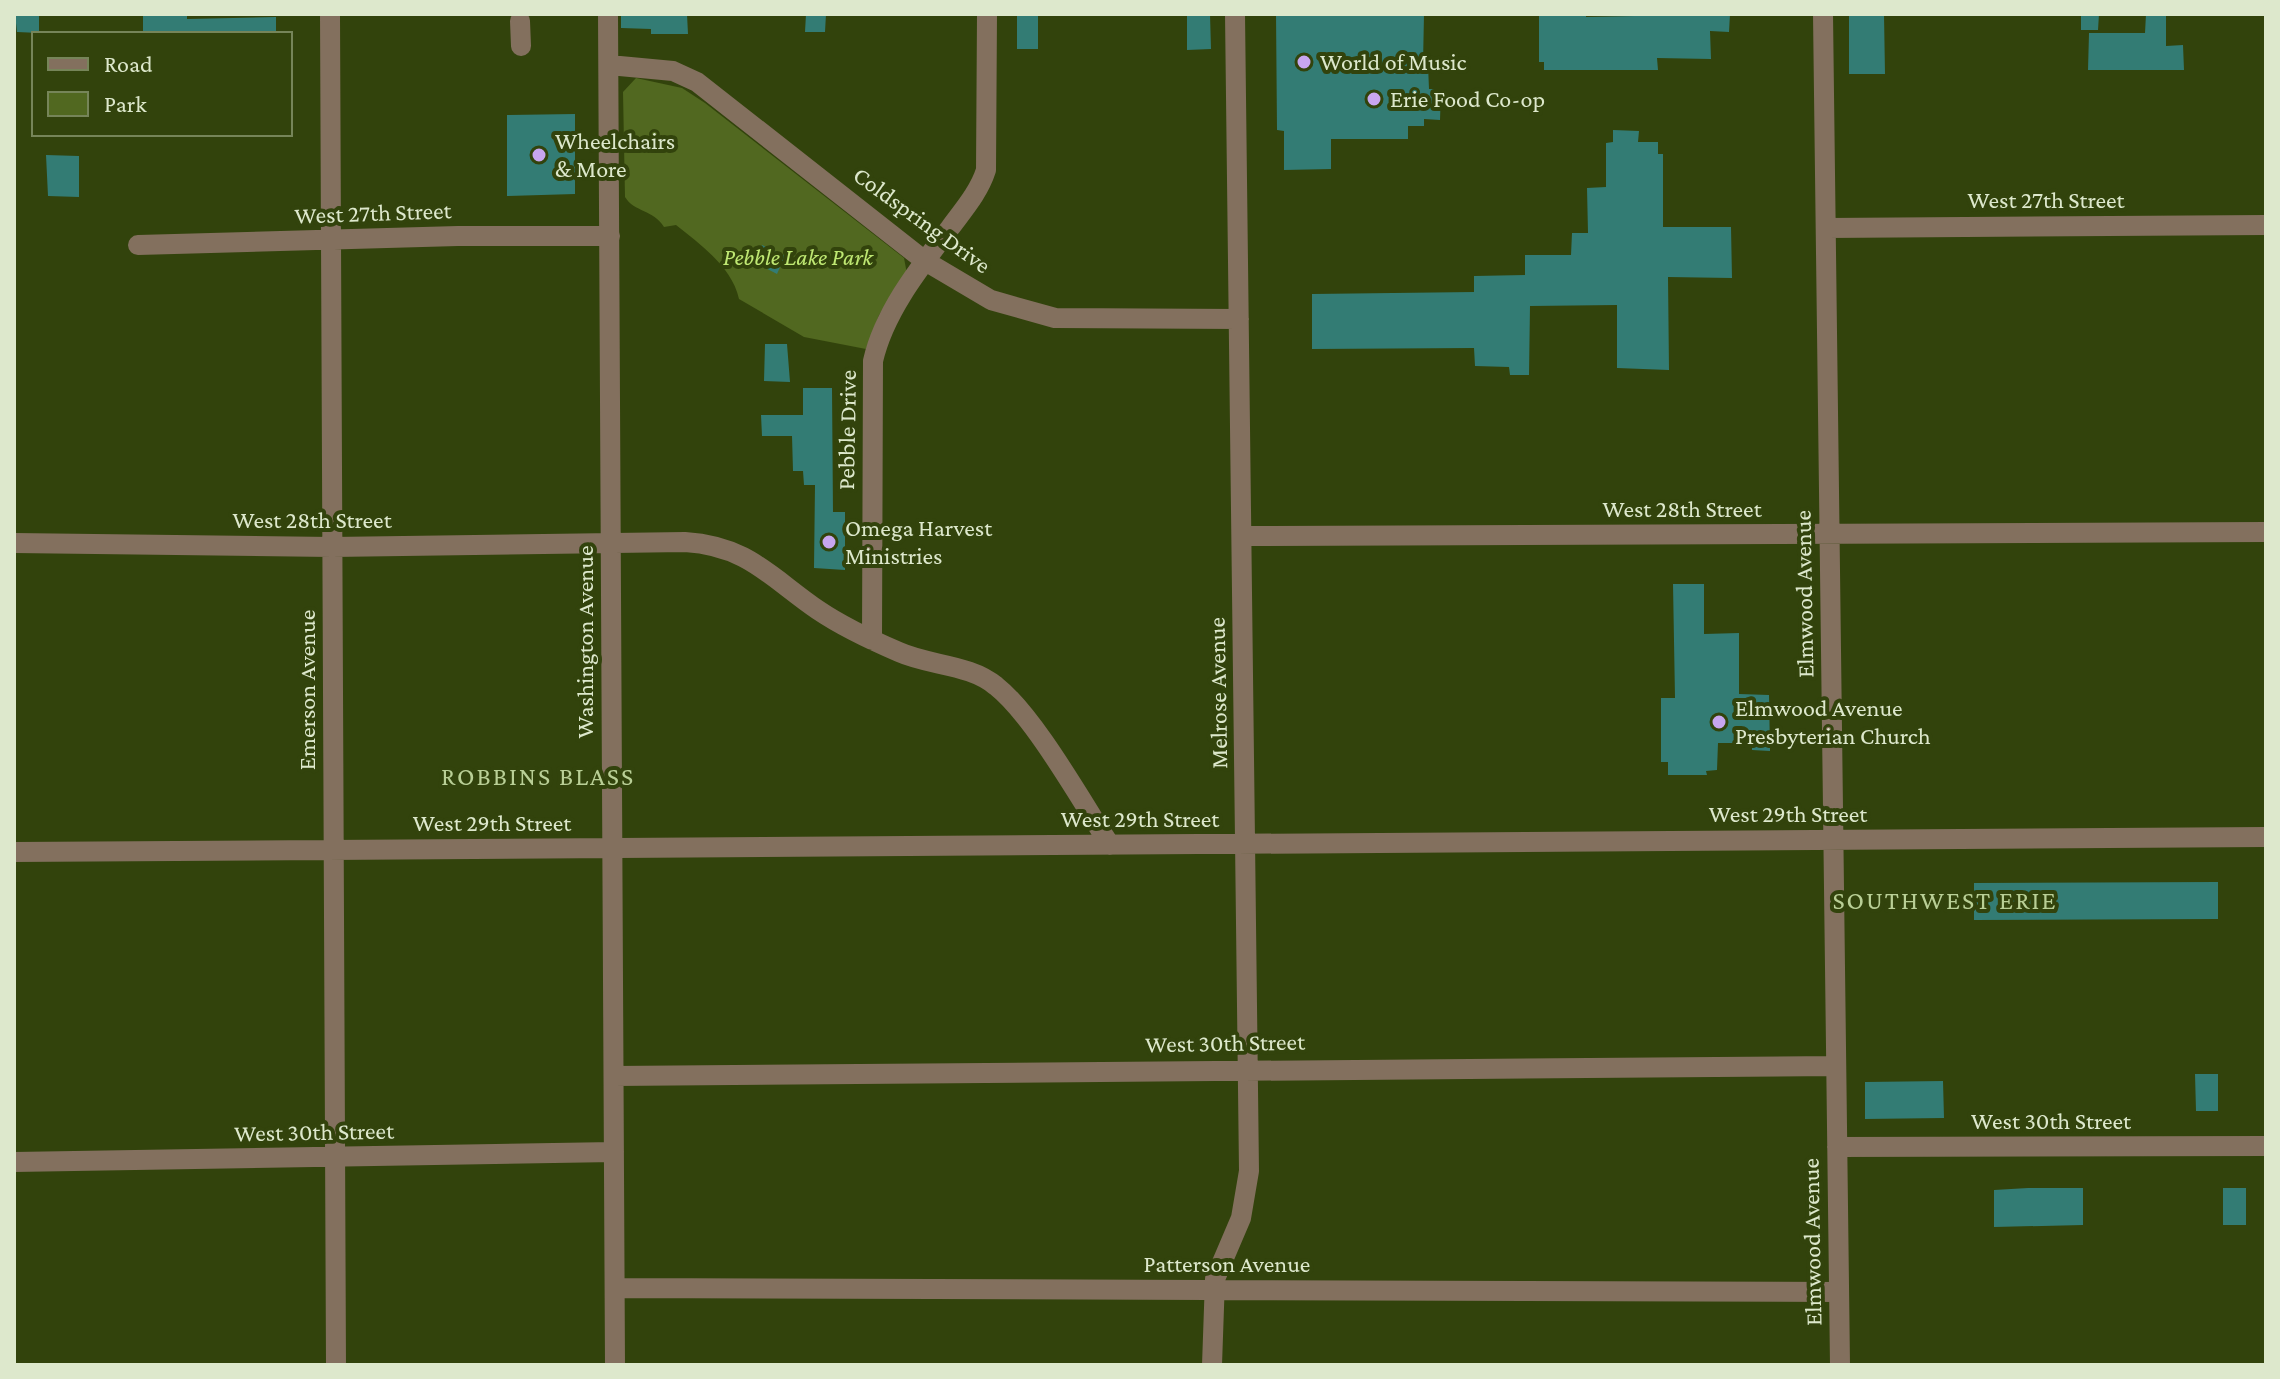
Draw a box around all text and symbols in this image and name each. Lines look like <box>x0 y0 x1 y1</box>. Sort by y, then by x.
legend <box>32 32 292 136</box>
place label: World of Music <box>1320 48 1467 75</box>
text: Road <box>104 50 153 77</box>
marker: World of Music <box>1295 53 1313 71</box>
place label: Erie Food Co-op <box>1390 85 1545 112</box>
text: Park <box>104 90 147 117</box>
marker: Erie Food Co-op <box>1365 90 1383 108</box>
place label: Wheelchairs & More <box>555 127 675 182</box>
marker: Wheelchairs & More <box>530 146 548 164</box>
street label: Coldspring Drive <box>848 161 996 278</box>
street label: West 27th Street <box>1967 186 2126 213</box>
street label: West 27th Street <box>294 196 453 229</box>
park label: Pebble Lake Park <box>723 243 875 270</box>
street label: Pebble Drive <box>832 370 861 490</box>
street label: West 28th Street <box>1602 495 1763 522</box>
street label: West 28th Street <box>232 506 393 533</box>
street label: Elmwood Avenue <box>1789 510 1818 678</box>
place label: Omega Harvest Ministries <box>845 514 993 569</box>
marker: Omega Harvest Ministries <box>820 533 838 551</box>
street label: Washington Avenue <box>571 546 598 738</box>
street label: Emerson Avenue <box>293 610 320 770</box>
street label: Melrose Avenue <box>1203 617 1232 769</box>
place label: Elmwood Avenue Presbyterian Church <box>1735 694 1931 749</box>
marker: Elmwood Avenue Presbyterian Church <box>1710 713 1728 731</box>
district label: ROBBINS BLASS <box>441 762 635 791</box>
street label: West 29th Street <box>1709 800 1868 827</box>
street label: West 29th Street <box>1061 805 1220 832</box>
street label: West 29th Street <box>413 809 572 836</box>
district label: SOUTHWEST ERIE <box>1832 886 2058 915</box>
street label: West 30th Street <box>1145 1028 1306 1057</box>
street label: West 30th Street <box>1971 1107 2132 1134</box>
street label: West 30th Street <box>234 1117 395 1146</box>
street label: Elmwood Avenue <box>1797 1158 1826 1326</box>
street label: Patterson Avenue <box>1144 1250 1310 1277</box>

